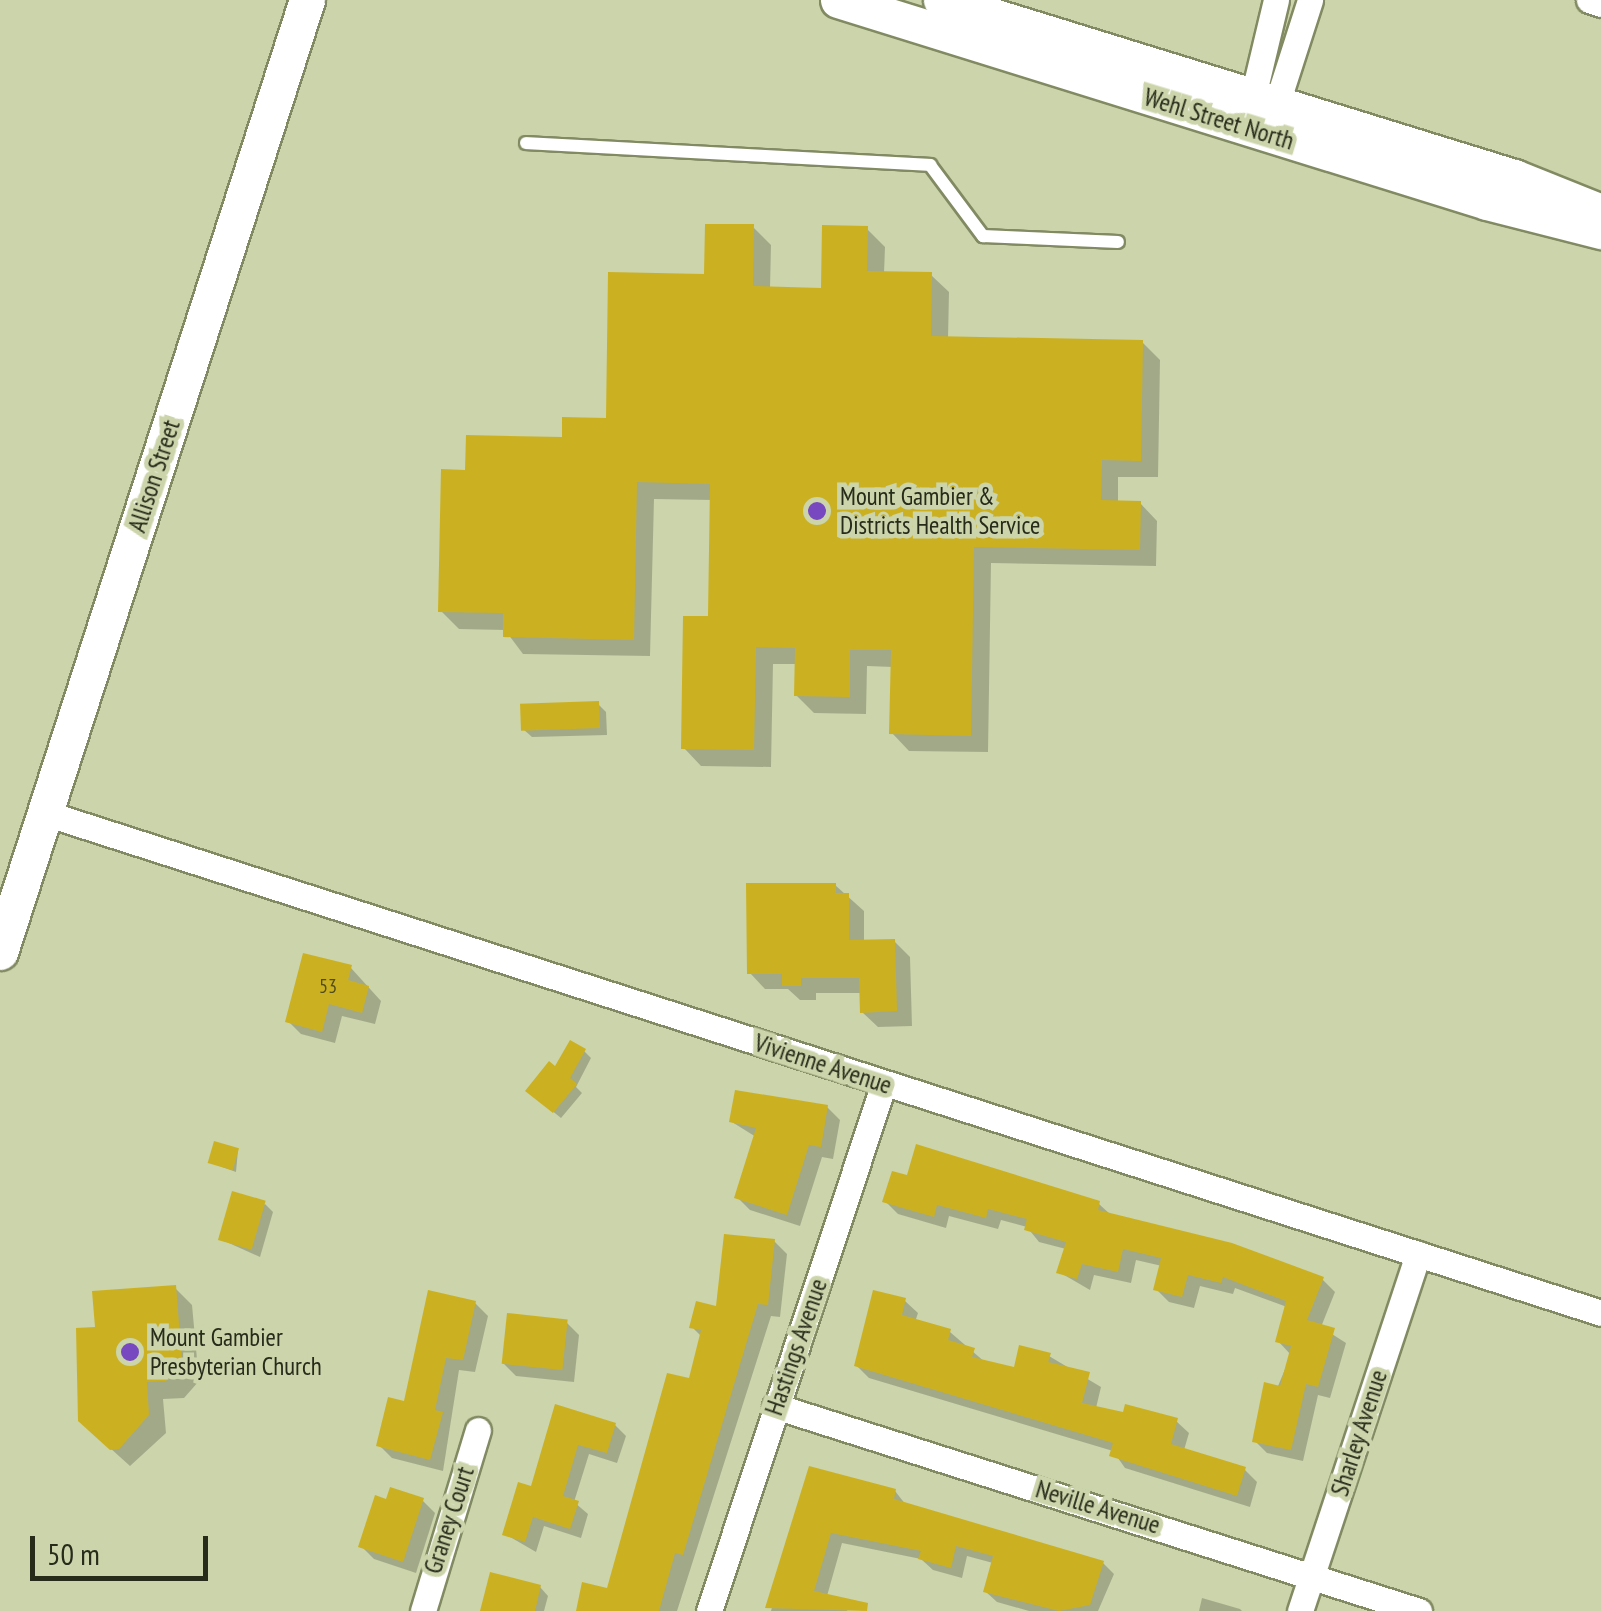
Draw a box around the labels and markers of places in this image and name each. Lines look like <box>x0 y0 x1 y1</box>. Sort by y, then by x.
place label: Mount Gambier & Districts Health Service <box>840 482 1040 541</box>
marker: Mount Gambier & Districts Health Service <box>804 498 830 524</box>
place label: Mount Gambier Presbyterian Church <box>150 1323 322 1382</box>
marker: Mount Gambier Presbyterian Church <box>119 1341 141 1363</box>

